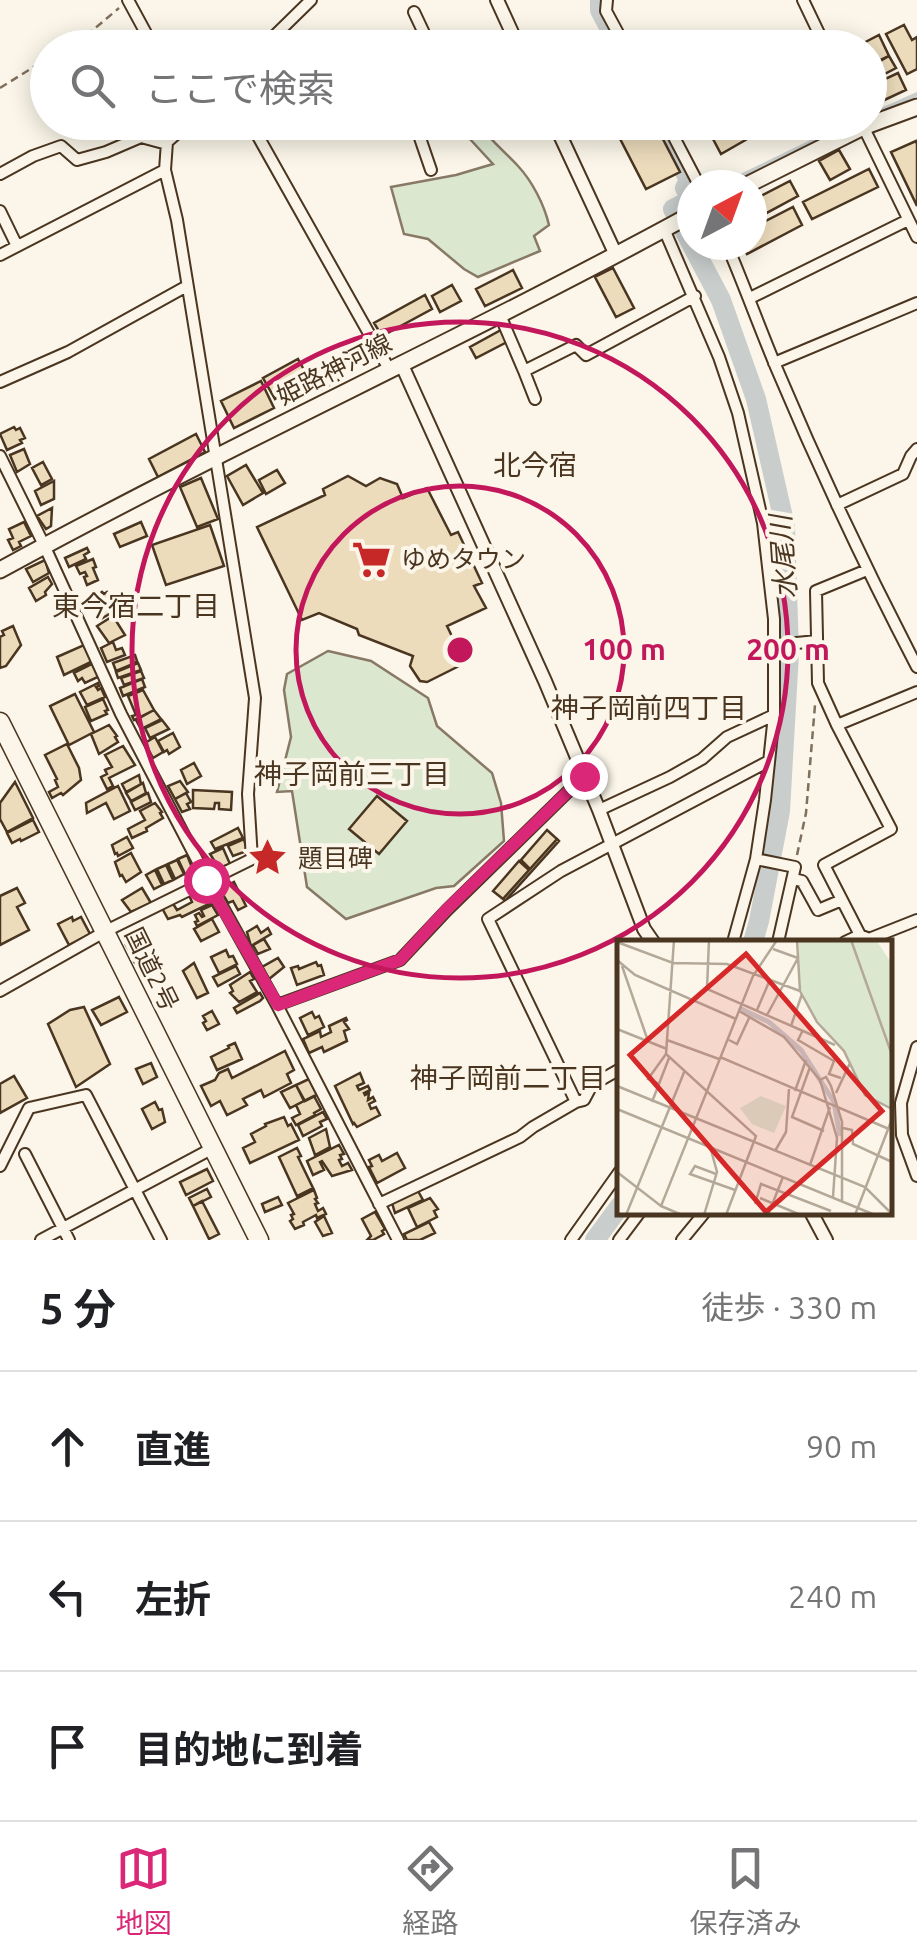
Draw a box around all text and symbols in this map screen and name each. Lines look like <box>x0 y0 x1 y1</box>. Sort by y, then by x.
search box <box>30 30 887 140</box>
icon: search <box>65 58 120 113</box>
text: ここで検索 <box>145 67 335 109</box>
north arrow <box>677 170 767 260</box>
street label: 姫路神河線 <box>272 328 396 410</box>
district label: 北今宿 <box>493 449 577 480</box>
water label: 水尾川 <box>764 511 801 600</box>
supermarket icon: ゆめタウン <box>350 538 392 580</box>
place label: ゆめタウン <box>401 545 526 573</box>
district label: 東今宿二丁目 <box>52 590 220 621</box>
centre of rings <box>442 632 478 668</box>
text: 100 m <box>582 632 666 666</box>
text: 200 m <box>746 632 830 666</box>
district label: 神子岡前四丁目 <box>551 692 747 723</box>
route end <box>562 754 608 800</box>
district label: 神子岡前三丁目 <box>254 758 450 789</box>
place icon: 題目碑 <box>247 837 289 879</box>
place label: 題目碑 <box>298 844 373 872</box>
route start <box>184 858 230 904</box>
street label: 国道2号 <box>120 923 184 1015</box>
inset map <box>617 940 892 1215</box>
district label: 神子岡前二丁目 <box>410 1062 606 1093</box>
text: 5 分 <box>40 1285 116 1332</box>
text: 徒歩 · 330 m <box>701 1289 877 1325</box>
icon: ahead <box>40 1419 95 1474</box>
text: 直進 <box>135 1428 211 1470</box>
text: 90 m <box>806 1428 877 1464</box>
icon: left <box>40 1569 95 1624</box>
text: 左折 <box>135 1578 211 1620</box>
text: 240 m <box>788 1578 877 1614</box>
icon: arrive <box>40 1719 95 1774</box>
text: 目的地に到着 <box>135 1728 363 1770</box>
tab: 地図 <box>115 1841 172 1941</box>
tab: 経路 <box>402 1841 459 1941</box>
tab: 保存済み <box>689 1841 802 1941</box>

